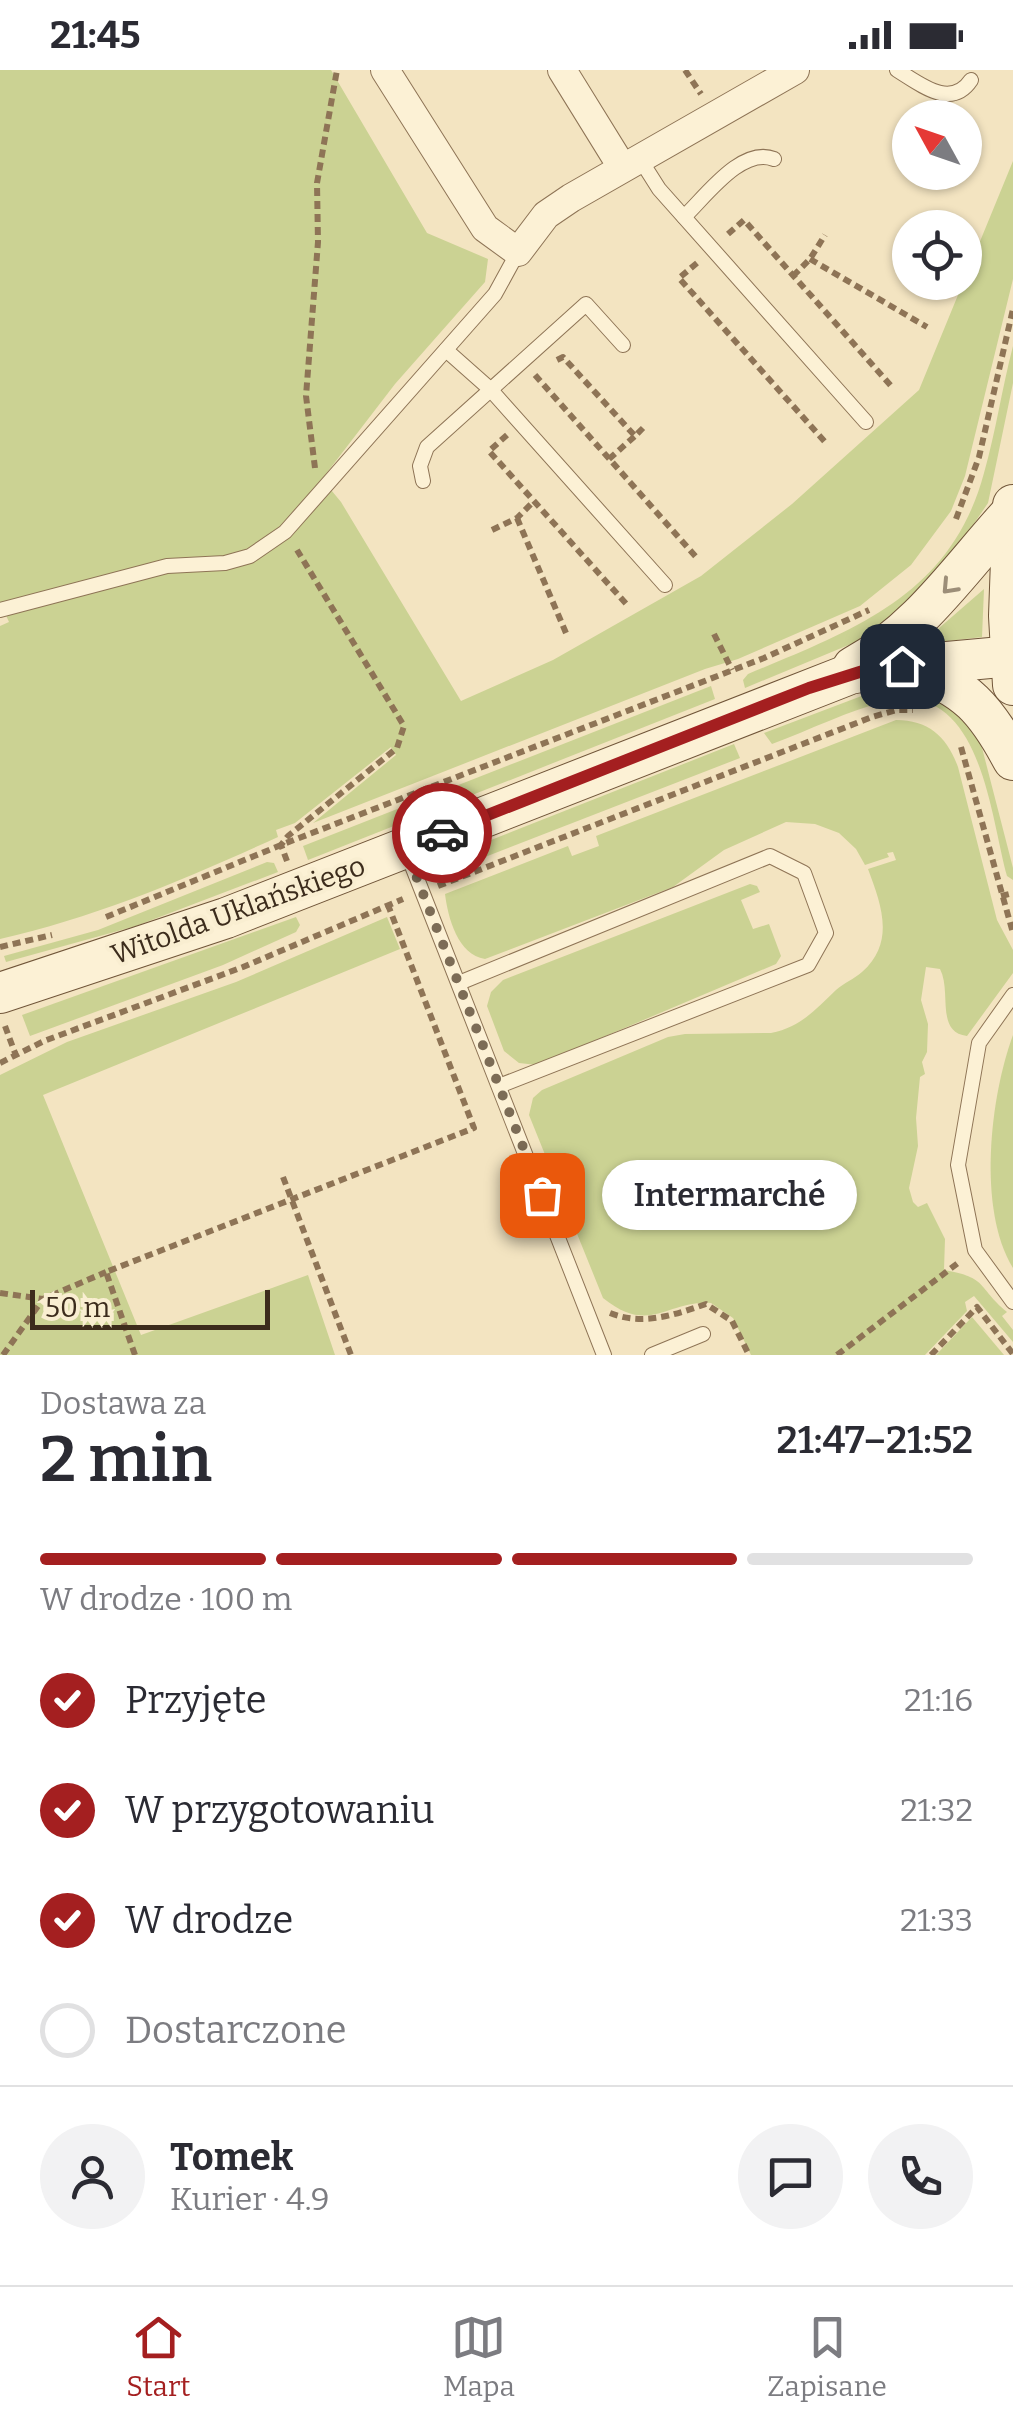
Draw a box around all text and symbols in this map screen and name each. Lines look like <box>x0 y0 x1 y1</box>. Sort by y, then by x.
text: 21:45 <box>50 12 141 58</box>
north arrow <box>892 100 982 190</box>
map controls <box>892 100 982 300</box>
button: locate <box>892 210 982 300</box>
one-way arrow <box>943 575 961 593</box>
pin <box>860 624 945 709</box>
icon: home <box>875 639 930 694</box>
courier <box>392 783 492 883</box>
icon: car <box>415 806 470 861</box>
street label: Witolda Uklańskiego <box>106 849 370 971</box>
pin <box>500 1153 585 1238</box>
callout: Intermarché <box>602 1160 857 1230</box>
icon: bag <box>515 1168 570 1223</box>
text: Intermarché <box>633 1176 826 1214</box>
scale bar <box>30 1285 270 1330</box>
text: 50 m <box>45 1291 110 1324</box>
text: Dostawa za <box>40 1384 206 1422</box>
text: 21:47–21:52 <box>777 1417 973 1463</box>
text: 2 min <box>40 1420 212 1498</box>
text: W drodze · 100 m <box>40 1580 292 1618</box>
icon: check <box>40 1673 95 1728</box>
text: Przyjęte <box>125 1677 267 1723</box>
text: 21:16 <box>904 1681 973 1719</box>
icon: check <box>40 1783 95 1838</box>
text: W przygotowaniu <box>125 1787 434 1833</box>
text: 21:32 <box>900 1791 973 1829</box>
icon: check <box>40 1893 95 1948</box>
text: W drodze <box>125 1897 293 1943</box>
text: 21:33 <box>900 1901 973 1939</box>
text: Dostarczone <box>125 2007 347 2053</box>
button: person <box>40 2124 145 2229</box>
button: chat <box>738 2124 843 2229</box>
button: phone <box>868 2124 973 2229</box>
text: Tomek <box>170 2134 293 2180</box>
text: Kurier · 4.9 <box>170 2180 330 2218</box>
tab: Start <box>126 2310 190 2403</box>
tab: Mapa <box>443 2310 515 2403</box>
tab: Zapisane <box>767 2310 887 2403</box>

